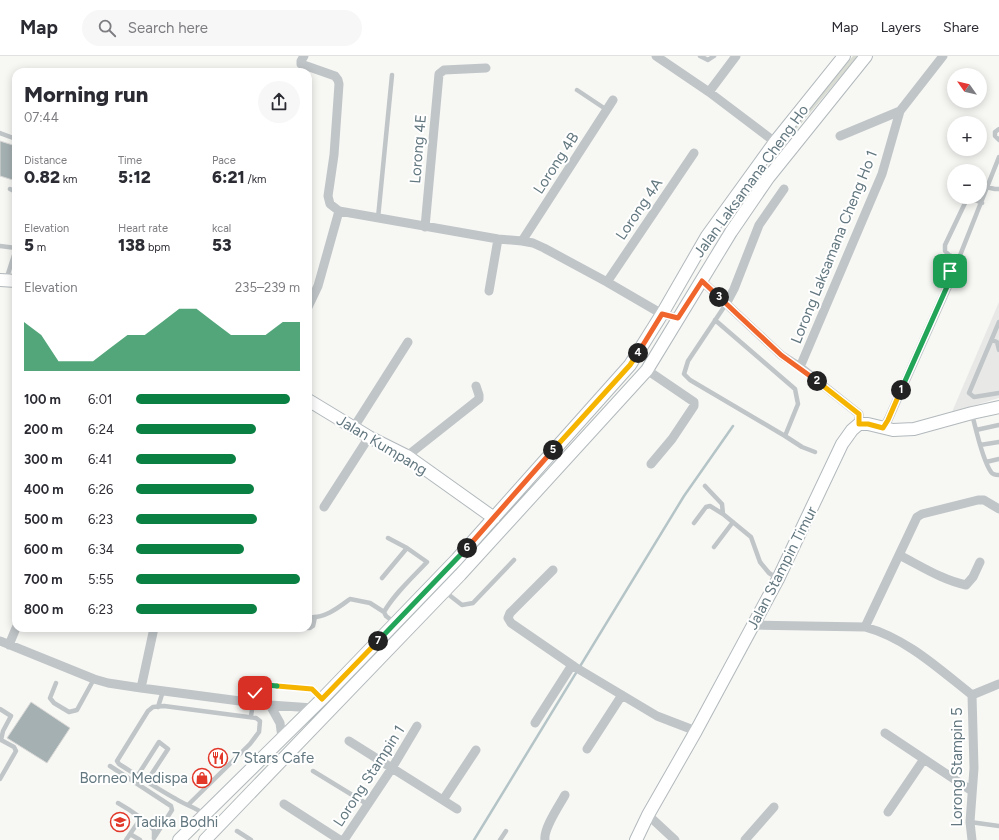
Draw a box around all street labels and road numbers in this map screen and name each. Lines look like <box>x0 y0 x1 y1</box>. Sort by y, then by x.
street label: Jalan Laksamana Cheng Ho <box>690 101 813 261</box>
street label: Lorong 4E <box>406 114 430 184</box>
street label: Lorong 4B <box>529 129 583 197</box>
street label: Lorong Laksamana Cheng Ho 1 <box>787 148 881 346</box>
street label: Lorong 4A <box>612 175 666 243</box>
street label: Jalan Kumpang <box>333 411 431 479</box>
street label: Jalan Stampin Timur <box>743 503 821 633</box>
street label: Lorong Stampin 5 <box>948 707 966 827</box>
street label: Lorong Stampin 1 <box>330 722 408 830</box>

